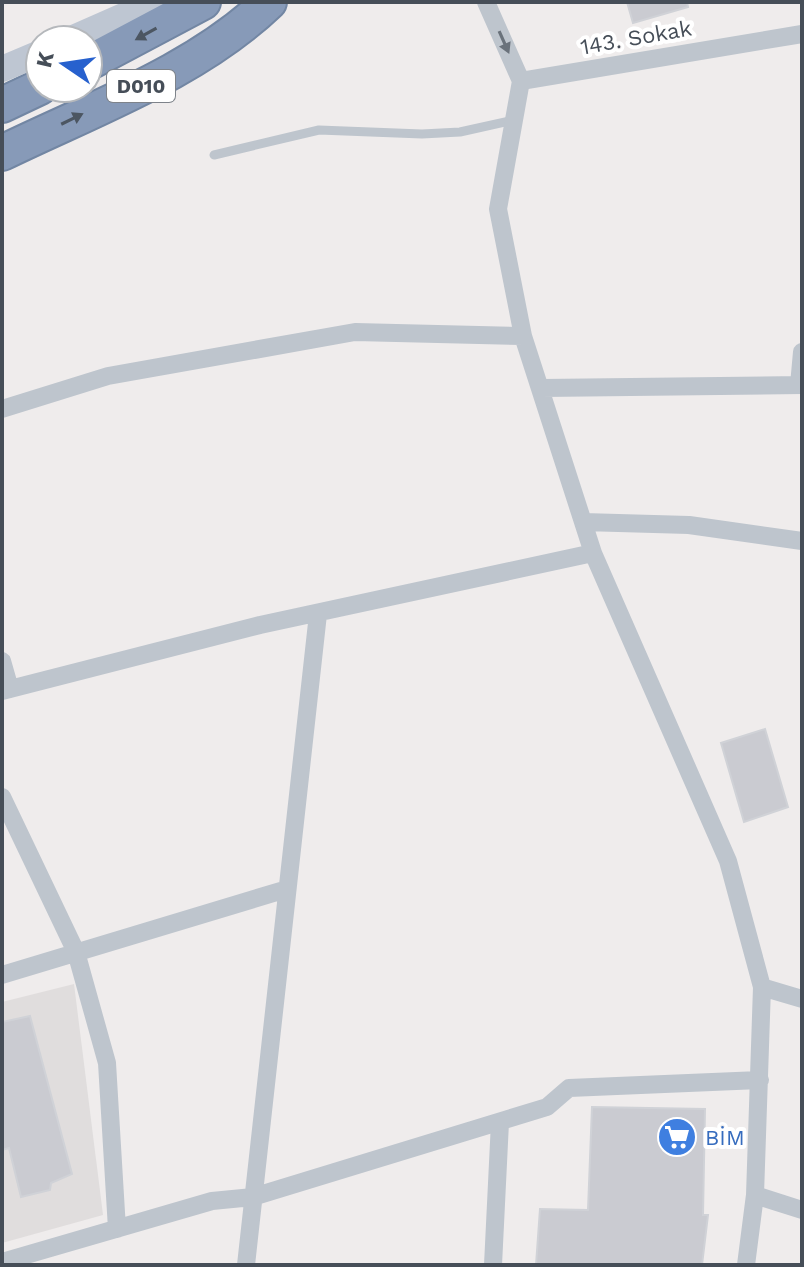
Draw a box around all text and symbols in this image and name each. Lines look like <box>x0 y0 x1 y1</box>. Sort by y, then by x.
street label: 143. Sokak <box>578 15 694 60</box>
north arrow <box>24 24 104 104</box>
one-way arrow <box>135 27 157 41</box>
one-way arrow <box>497 30 510 53</box>
text: K <box>31 49 59 70</box>
road number: D010 <box>107 70 175 102</box>
one-way arrow <box>61 112 84 126</box>
supermarket icon: BİM <box>656 1116 698 1158</box>
place label: BİM <box>705 1125 745 1150</box>

